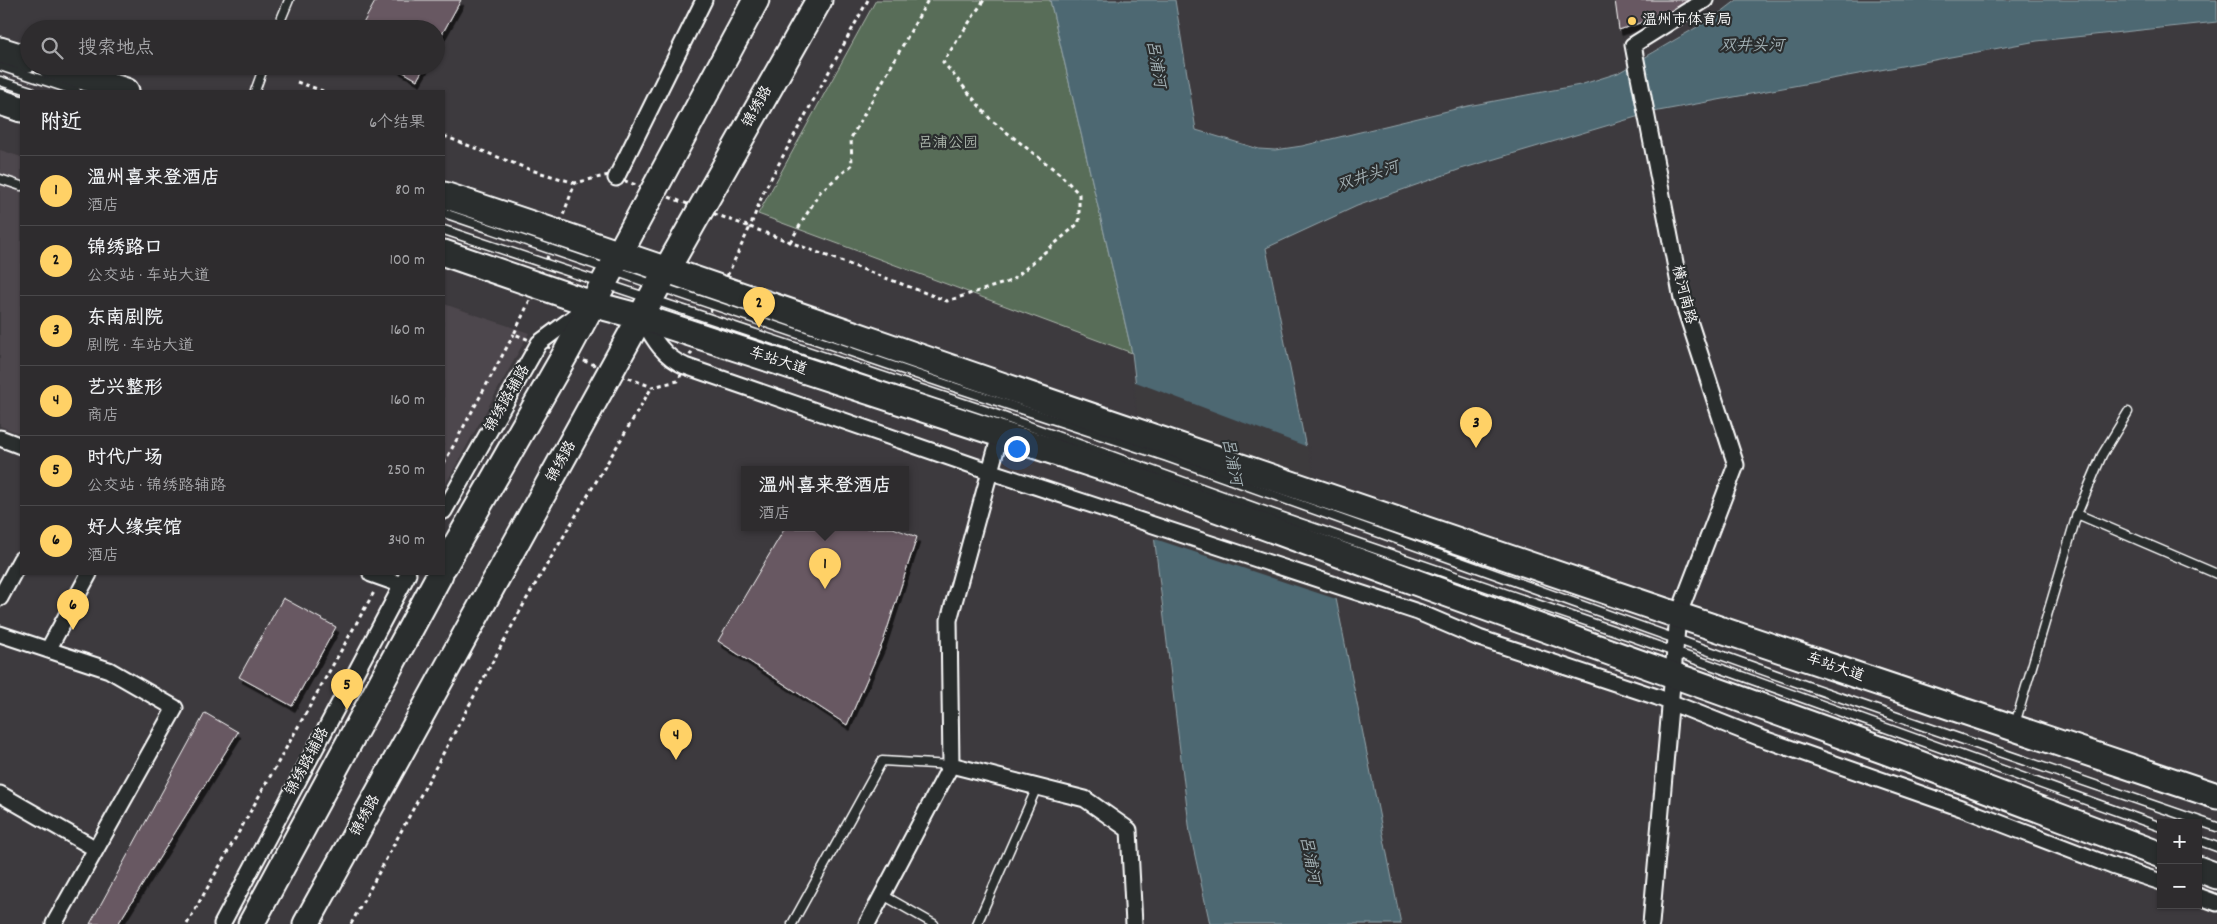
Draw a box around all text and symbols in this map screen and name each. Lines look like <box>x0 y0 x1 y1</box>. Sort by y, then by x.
place label: 温州市体育局 <box>1642 10 1732 32</box>
marker: 温州市体育局 <box>1626 15 1638 27</box>
search box <box>20 20 445 75</box>
icon: search <box>38 34 66 62</box>
water label: 双井头河 <box>1720 35 1787 58</box>
text: 搜索地点 <box>78 36 154 63</box>
water label: 吕浦河 <box>1140 38 1171 93</box>
street label: 锦绣路 <box>737 82 779 132</box>
text: 附近 <box>40 109 82 139</box>
text: 6个结果 <box>369 112 425 135</box>
park label: 吕浦公园 <box>918 133 978 155</box>
water label: 双井头河 <box>1334 155 1405 198</box>
text: 温州喜来登酒店 <box>87 166 220 193</box>
text: 1 <box>54 179 58 202</box>
text: 80 m <box>395 179 425 202</box>
text: 酒店 <box>87 195 119 218</box>
text: 锦绣路口 <box>87 236 163 263</box>
text: 2 <box>53 249 60 272</box>
text: 100 m <box>389 249 425 272</box>
street label: 横河南路 <box>1665 263 1701 327</box>
text: 公交站 · 车站大道 <box>87 265 210 288</box>
pin: 2 <box>743 287 775 328</box>
text: 东南剧院 <box>87 306 163 333</box>
text: 3 <box>52 319 60 342</box>
text: 160 m <box>390 319 425 342</box>
text: 剧院 · 车站大道 <box>87 335 194 358</box>
street label: 车站大道 <box>746 342 810 382</box>
street label: 锦绣路辅路 <box>480 361 536 437</box>
text: 艺兴整形 <box>87 376 163 403</box>
text: 4 <box>53 389 59 412</box>
text: 160 m <box>390 389 425 412</box>
text: 商店 <box>87 405 119 428</box>
pin: 3 <box>1460 407 1492 448</box>
your location <box>1004 436 1030 462</box>
water label: 吕浦河 <box>1215 436 1247 491</box>
street label: 锦绣路 <box>541 437 583 487</box>
text: 时代广场 <box>87 446 163 473</box>
text: 5 <box>52 459 60 482</box>
text: 250 m <box>387 459 425 482</box>
popup <box>741 466 909 531</box>
text: 温州喜来登酒店 <box>758 474 892 501</box>
text: 公交站 · 锦绣路辅路 <box>87 475 226 498</box>
text: 酒店 <box>758 503 791 526</box>
text: 好人缘宾馆 <box>87 516 182 543</box>
text: 6 <box>52 529 60 552</box>
text: 340 m <box>388 529 425 552</box>
text: 酒店 <box>87 545 119 568</box>
pin: 1 <box>809 548 841 589</box>
pin: 6 <box>57 589 89 630</box>
street label: 车站大道 <box>1803 648 1867 688</box>
pin: 5 <box>331 669 363 710</box>
pin: 4 <box>660 719 692 760</box>
street label: 锦绣路辅路 <box>281 724 335 800</box>
street label: 锦绣路 <box>345 791 387 841</box>
map controls <box>2157 819 2202 909</box>
button: + <box>2157 819 2202 864</box>
water label: 吕浦河 <box>1293 834 1325 889</box>
button: − <box>2157 864 2202 909</box>

